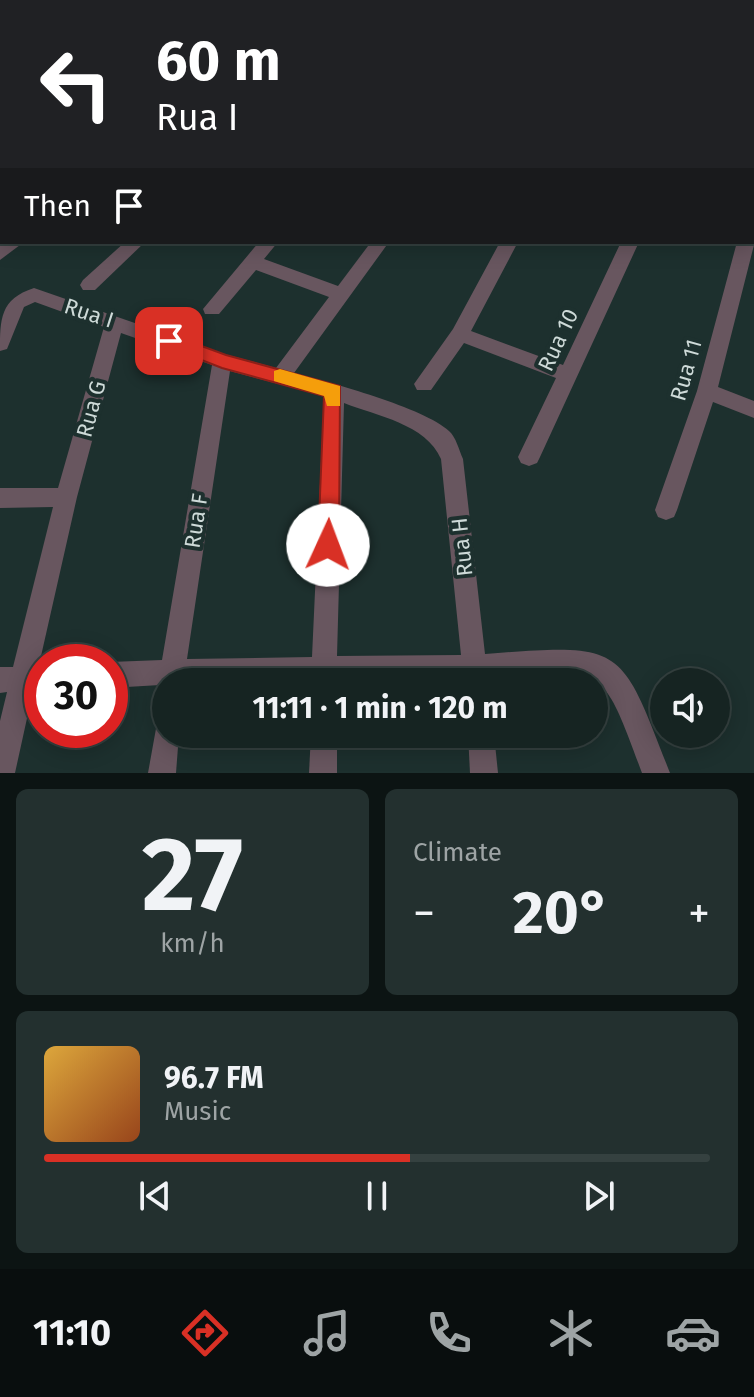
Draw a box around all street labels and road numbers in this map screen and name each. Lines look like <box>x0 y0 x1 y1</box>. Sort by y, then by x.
street label: Rua I <box>61 292 117 334</box>
street label: Rua 10 <box>532 305 584 375</box>
street label: Rua 11 <box>664 336 708 404</box>
street label: Rua G <box>70 378 112 440</box>
street label: Rua F <box>178 492 214 550</box>
street label: Rua H <box>445 516 479 578</box>

